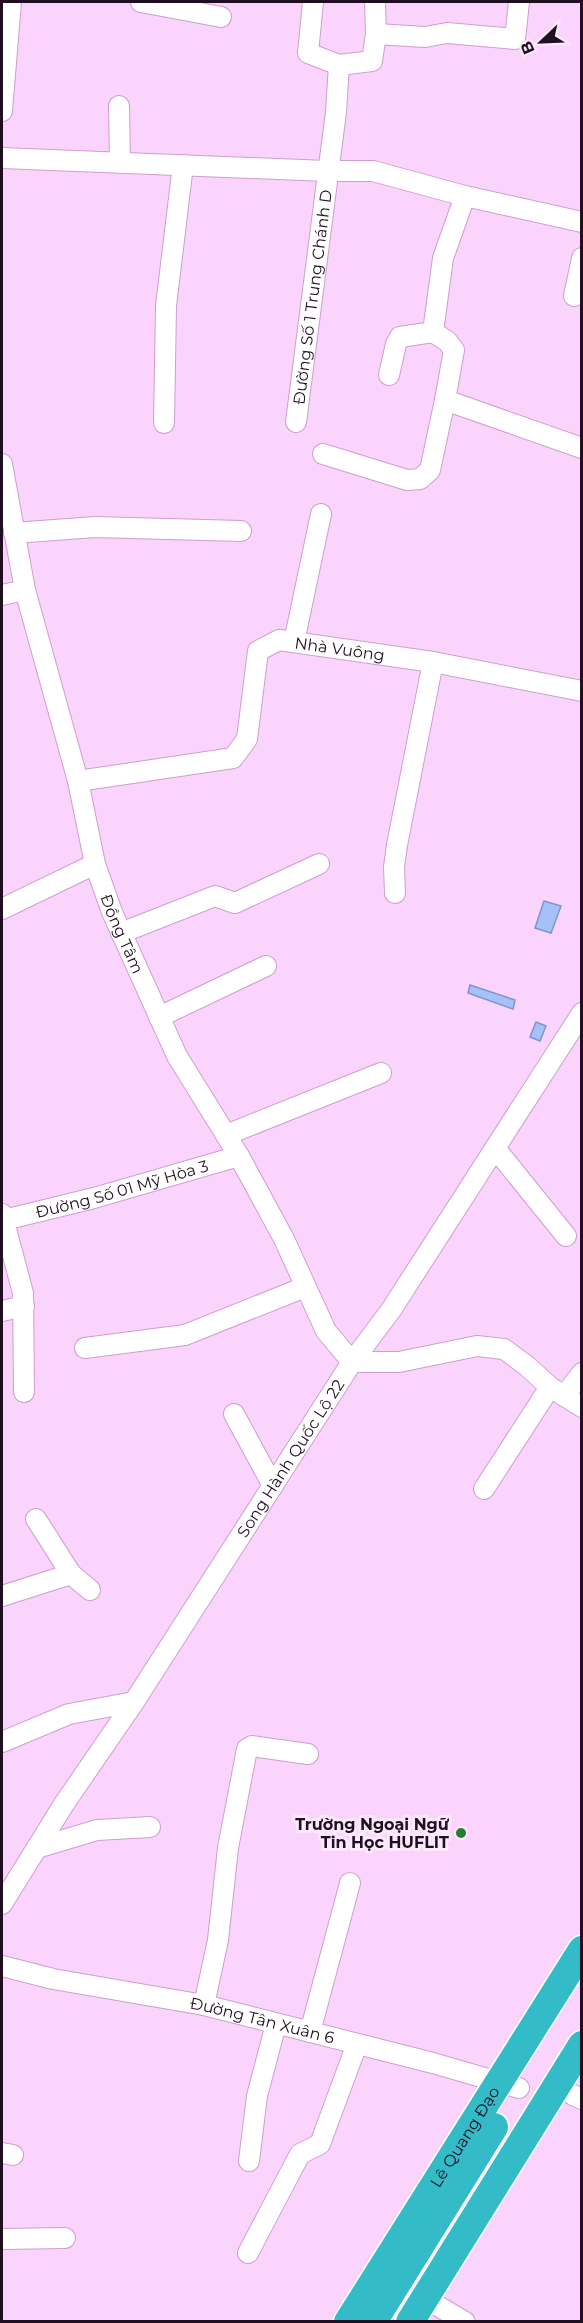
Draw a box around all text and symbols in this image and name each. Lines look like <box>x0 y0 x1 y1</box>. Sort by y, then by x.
north arrow <box>511 12 571 72</box>
text: B <box>517 38 539 57</box>
street label: Đường Số 1 Trung Chánh D <box>289 188 335 406</box>
street label: Nhà Vuông <box>293 633 386 664</box>
street label: Đồng Tâm <box>97 892 148 976</box>
street label: Đường Số 01 Mỹ Hòa 3 <box>34 1156 211 1221</box>
street label: Song Hành Quốc Lộ 22 <box>233 1376 348 1541</box>
place label: Trường Ngoại Ngữ Tin Học HUFLIT <box>295 1815 450 1852</box>
marker: Trường Ngoại Ngữ Tin Học HUFLIT <box>454 1826 468 1840</box>
street label: Đường Tân Xuân 6 <box>189 1993 337 2047</box>
street label: Lê Quang Đạo <box>426 2083 503 2191</box>

